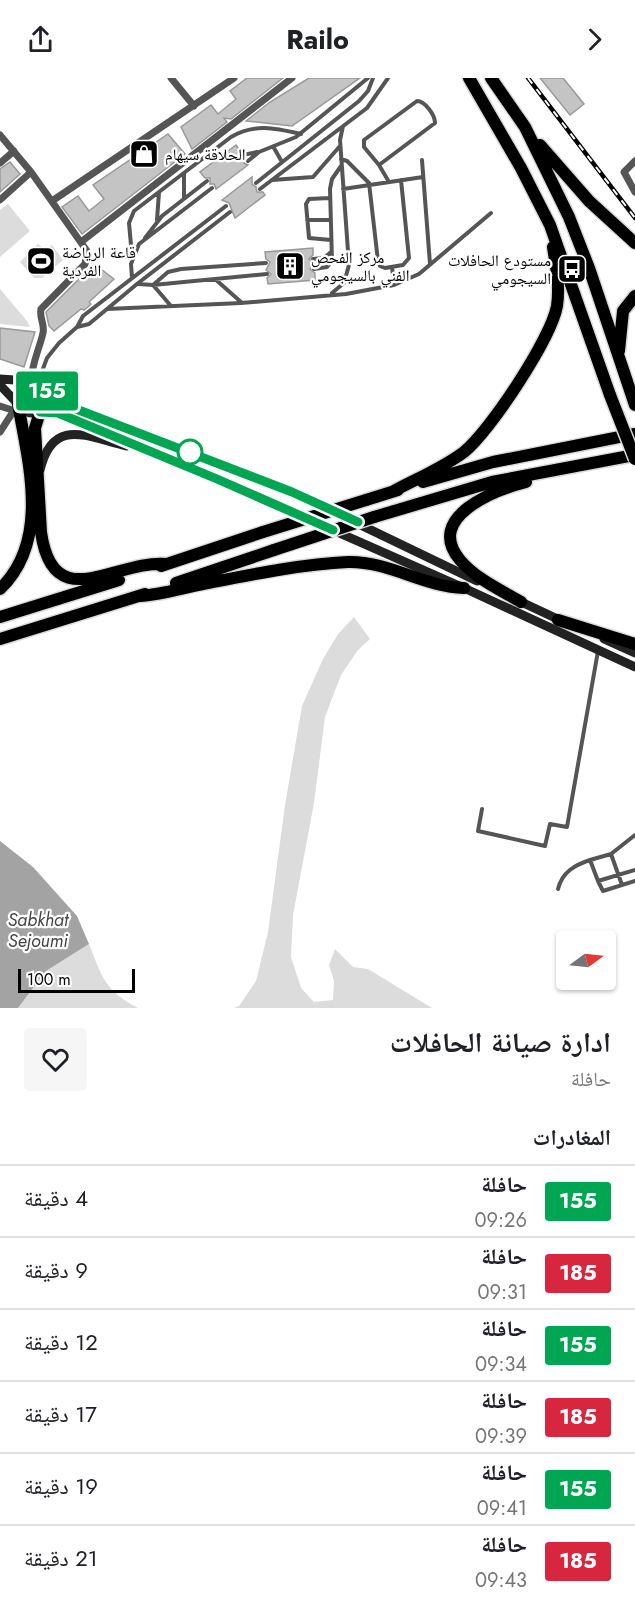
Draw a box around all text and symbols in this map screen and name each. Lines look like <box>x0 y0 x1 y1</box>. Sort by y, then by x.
text: Railo <box>286 20 349 59</box>
icon: share <box>24 23 57 56</box>
icon: forward <box>578 23 611 56</box>
shop icon: الحلاقة سيهام <box>128 138 160 170</box>
place label: الحلاقة سيهام <box>165 143 246 166</box>
place label: قاعة الرياضة الفردية <box>62 241 136 282</box>
sports icon: قاعة الرياضة الفردية <box>25 245 57 277</box>
place label: مركز الفحص الفني بالسيجومي <box>311 246 410 288</box>
place label: مستودع الحافلات السيجومي <box>448 249 551 291</box>
building icon: مركز الفحص الفني بالسيجومي <box>274 250 306 282</box>
bus stop icon: مستودع الحافلات السيجومي <box>556 253 588 285</box>
line badge: 155 <box>12 372 82 410</box>
text: 155 <box>28 376 66 406</box>
unlabelled marker <box>177 439 203 465</box>
water label: Sabkhat Sejoumi <box>8 907 70 954</box>
north arrow <box>556 930 616 990</box>
map controls <box>556 930 616 990</box>
scale bar <box>18 966 135 994</box>
text: 100 m <box>27 968 71 991</box>
text: ادارة صيانة الحافلات <box>390 1022 611 1063</box>
button: heart <box>24 1028 87 1091</box>
text: حافلة <box>571 1065 611 1094</box>
text: المغادرات <box>533 1121 611 1153</box>
text: حافلة <box>481 1168 527 1200</box>
text: 4 دقيقة <box>24 1182 88 1214</box>
text: 155 <box>559 1186 597 1216</box>
text: 09:26 <box>475 1206 527 1235</box>
text: حافلة <box>481 1240 527 1272</box>
text: 9 دقيقة <box>24 1254 88 1286</box>
text: 185 <box>559 1258 597 1288</box>
text: 09:31 <box>478 1278 527 1307</box>
text: حافلة <box>481 1312 527 1344</box>
text: 12 دقيقة <box>24 1326 98 1358</box>
text: 155 <box>559 1330 597 1360</box>
text: 09:34 <box>475 1350 527 1379</box>
text: حافلة <box>481 1384 527 1416</box>
text: 17 دقيقة <box>24 1398 97 1430</box>
text: 185 <box>559 1402 597 1432</box>
text: 09:39 <box>475 1422 527 1451</box>
text: حافلة <box>481 1456 527 1488</box>
text: 19 دقيقة <box>24 1470 98 1502</box>
text: 155 <box>559 1474 597 1504</box>
text: 09:41 <box>477 1494 527 1523</box>
text: حافلة <box>481 1528 527 1560</box>
text: 21 دقيقة <box>24 1542 98 1574</box>
text: 185 <box>559 1546 597 1576</box>
text: 09:43 <box>475 1566 527 1595</box>

